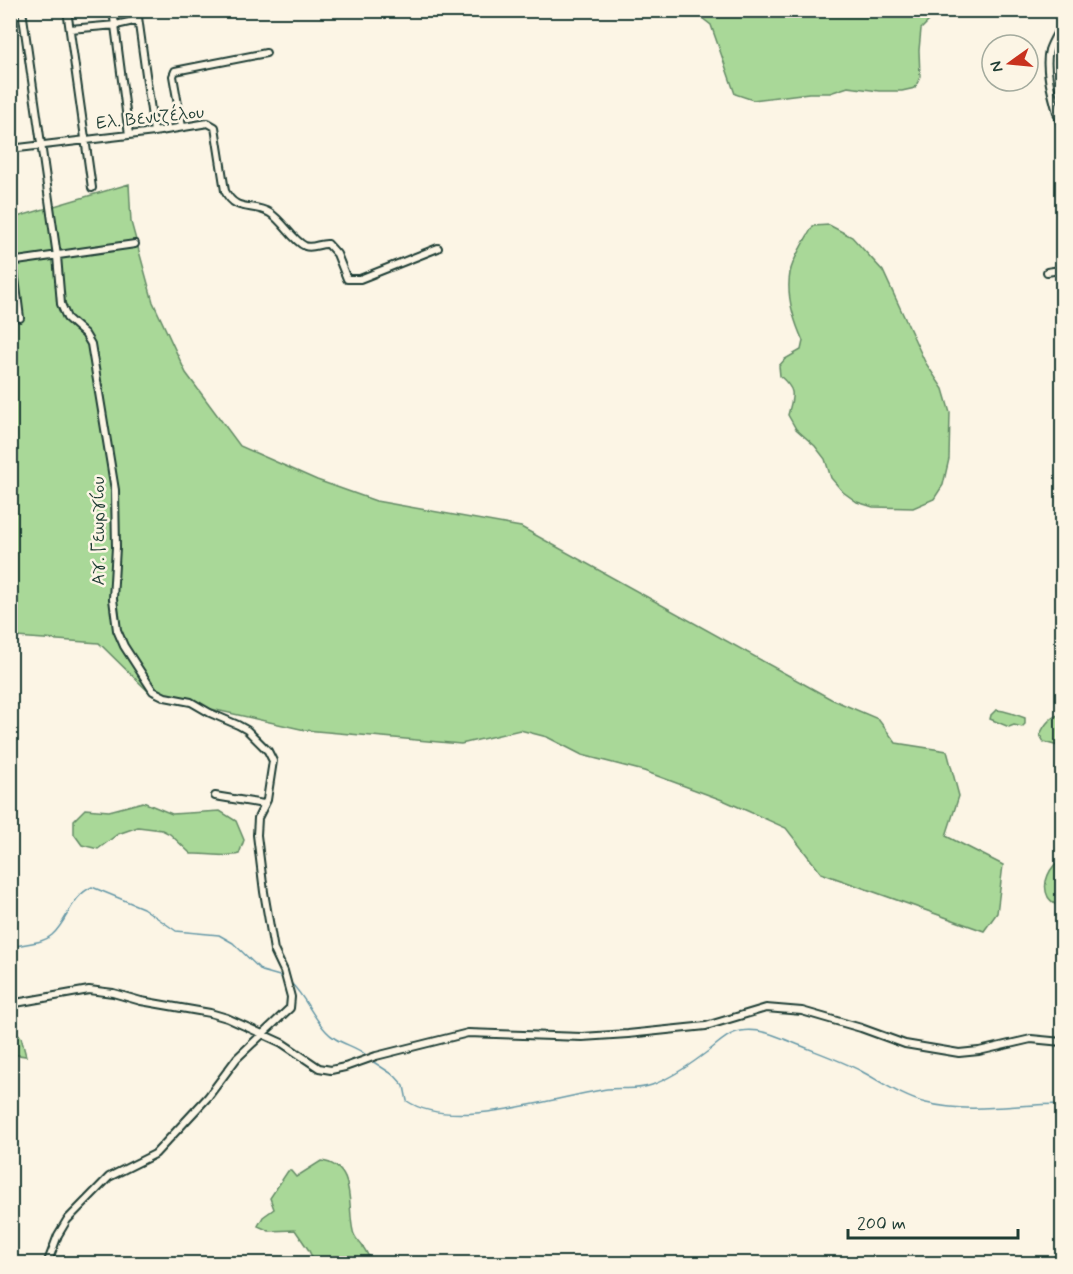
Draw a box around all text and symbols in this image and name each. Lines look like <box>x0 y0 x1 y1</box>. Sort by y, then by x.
north arrow <box>980 33 1040 93</box>
text: N <box>985 59 1008 74</box>
street label: Ελ. Βενιζέλου <box>95 99 205 136</box>
street label: Αγ. Γεωργίου <box>87 476 111 586</box>
scale bar <box>848 1202 1018 1240</box>
text: 200 m <box>857 1212 906 1236</box>

